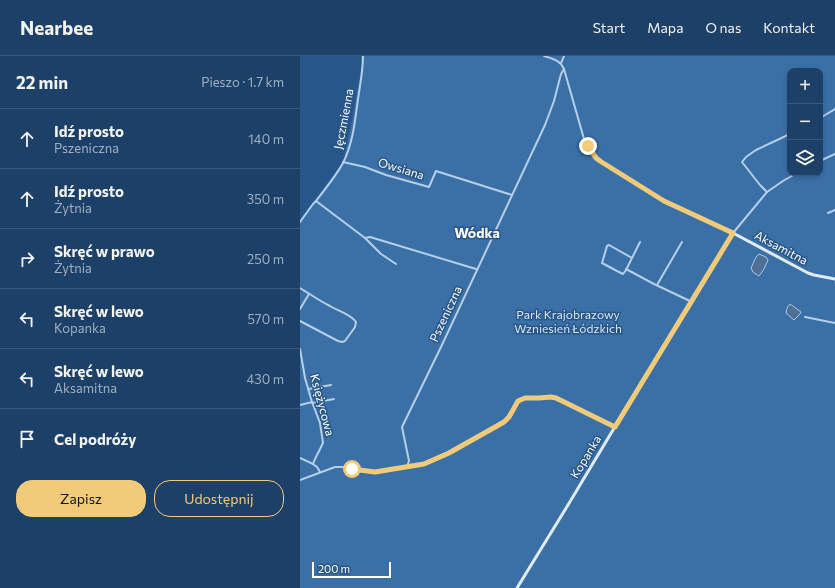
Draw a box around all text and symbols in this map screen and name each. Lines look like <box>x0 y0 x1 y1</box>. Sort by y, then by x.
text: Nearbee <box>20 16 93 39</box>
text: Start <box>593 19 625 36</box>
text: Mapa <box>647 19 683 36</box>
text: O nas <box>705 19 741 36</box>
text: Kontakt <box>763 19 815 36</box>
map controls <box>787 68 823 176</box>
button: + <box>787 68 823 104</box>
text: 22 min <box>16 72 68 93</box>
text: Pieszo · 1.7 km <box>201 74 284 90</box>
street label: Jęczmienna <box>330 87 357 151</box>
button: − <box>787 104 823 140</box>
text: Idź prosto <box>54 122 124 140</box>
icon: ahead <box>16 128 38 150</box>
text: 140 m <box>248 131 284 147</box>
route end <box>579 137 597 155</box>
text: Pszeniczna <box>54 140 119 156</box>
button: layers <box>787 140 823 176</box>
street label: Owsiana <box>377 154 426 182</box>
text: Idź prosto <box>54 182 124 200</box>
icon: ahead <box>16 188 38 210</box>
text: 350 m <box>247 191 284 207</box>
text: Żytnia <box>54 200 92 216</box>
district label: Wódka <box>454 224 500 241</box>
street label: Aksamitna <box>753 227 810 267</box>
text: Skręć w prawo <box>54 242 155 260</box>
icon: right <box>16 248 38 270</box>
text: 250 m <box>247 251 284 267</box>
text: Żytnia <box>54 260 92 276</box>
street label: Pszeniczna <box>426 283 464 344</box>
text: Skręć w lewo <box>54 302 144 320</box>
park label: Park Krajobrazowy Wzniesień Łódzkich <box>514 307 622 335</box>
icon: left <box>16 308 38 330</box>
text: 570 m <box>247 311 284 327</box>
text: Kopanka <box>54 320 106 336</box>
text: Skręć w lewo <box>54 362 144 380</box>
icon: left <box>16 368 38 390</box>
text: 430 m <box>246 371 284 387</box>
street label: Księżycowa <box>308 372 338 437</box>
text: Aksamitna <box>54 380 117 396</box>
icon: arrive <box>16 428 38 450</box>
text: Cel podróży <box>54 430 137 448</box>
street label: Kopanka <box>567 432 603 481</box>
route start <box>343 460 361 478</box>
button: Zapisz <box>16 480 146 517</box>
button: Udostępnij <box>154 480 284 517</box>
scale bar <box>312 560 391 579</box>
text: 200 m <box>318 562 350 575</box>

